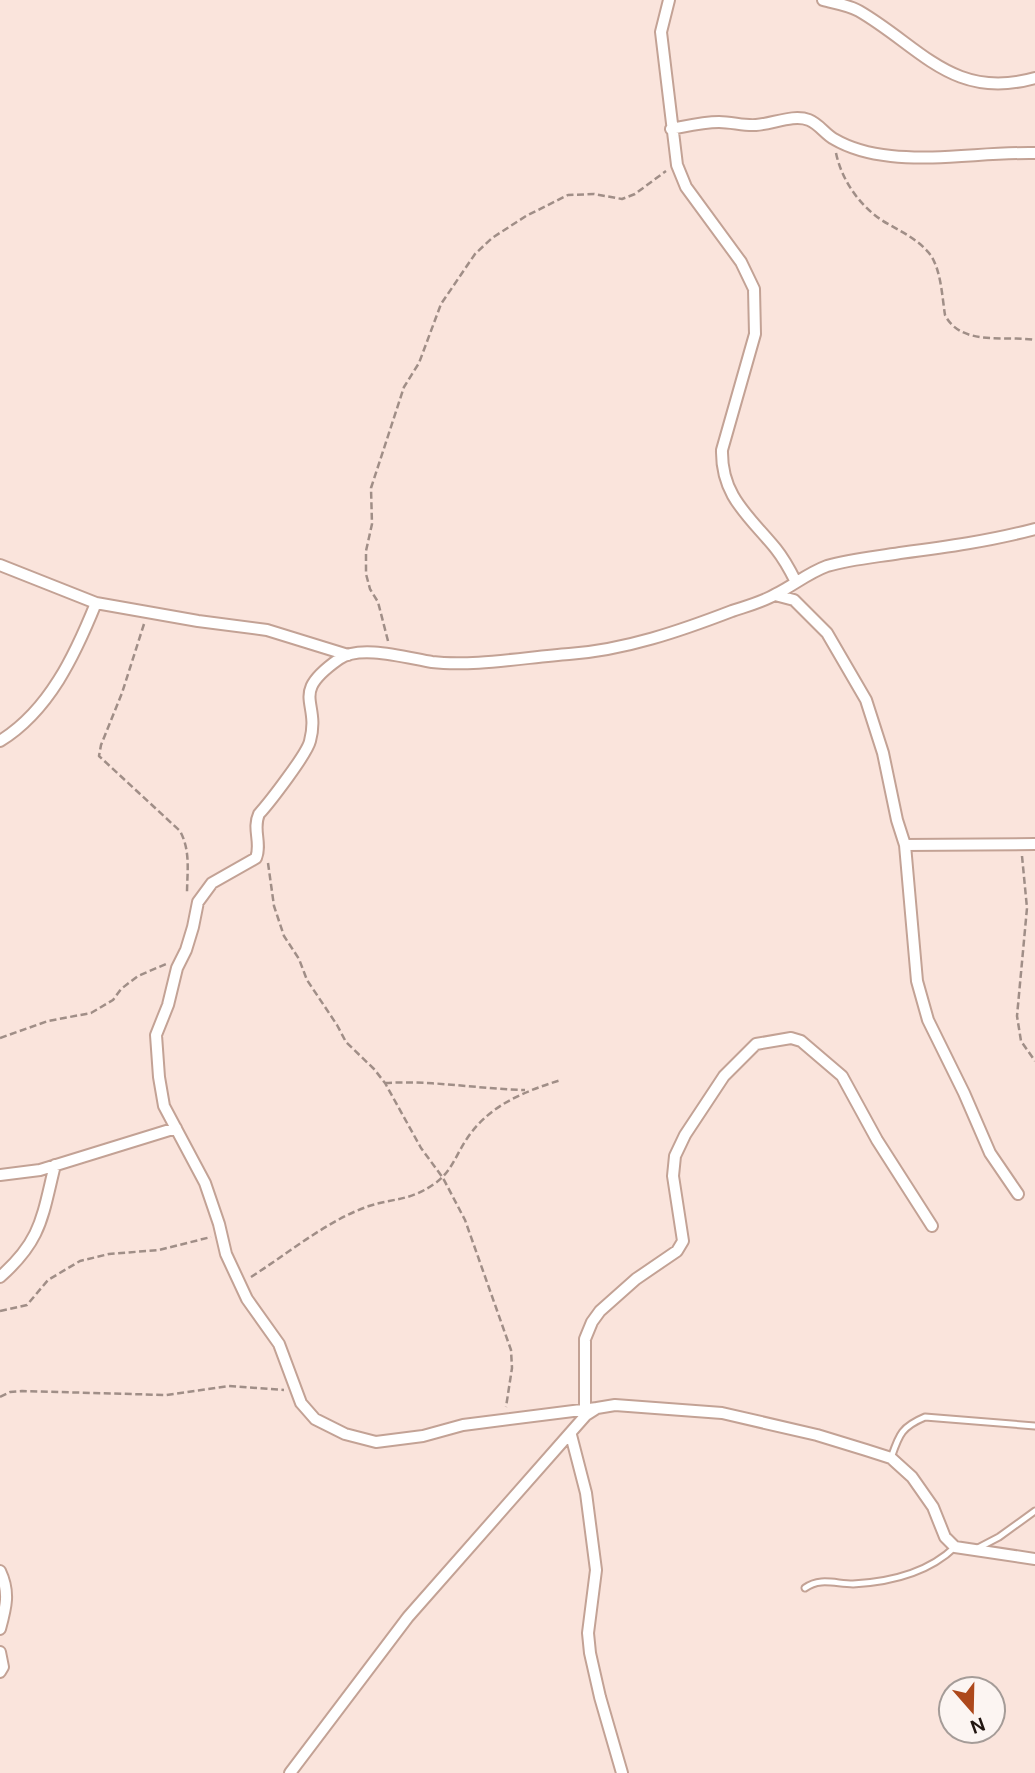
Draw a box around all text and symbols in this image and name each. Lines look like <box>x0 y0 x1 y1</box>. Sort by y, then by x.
north arrow <box>937 1675 1007 1745</box>
text: N <box>967 1711 988 1740</box>

